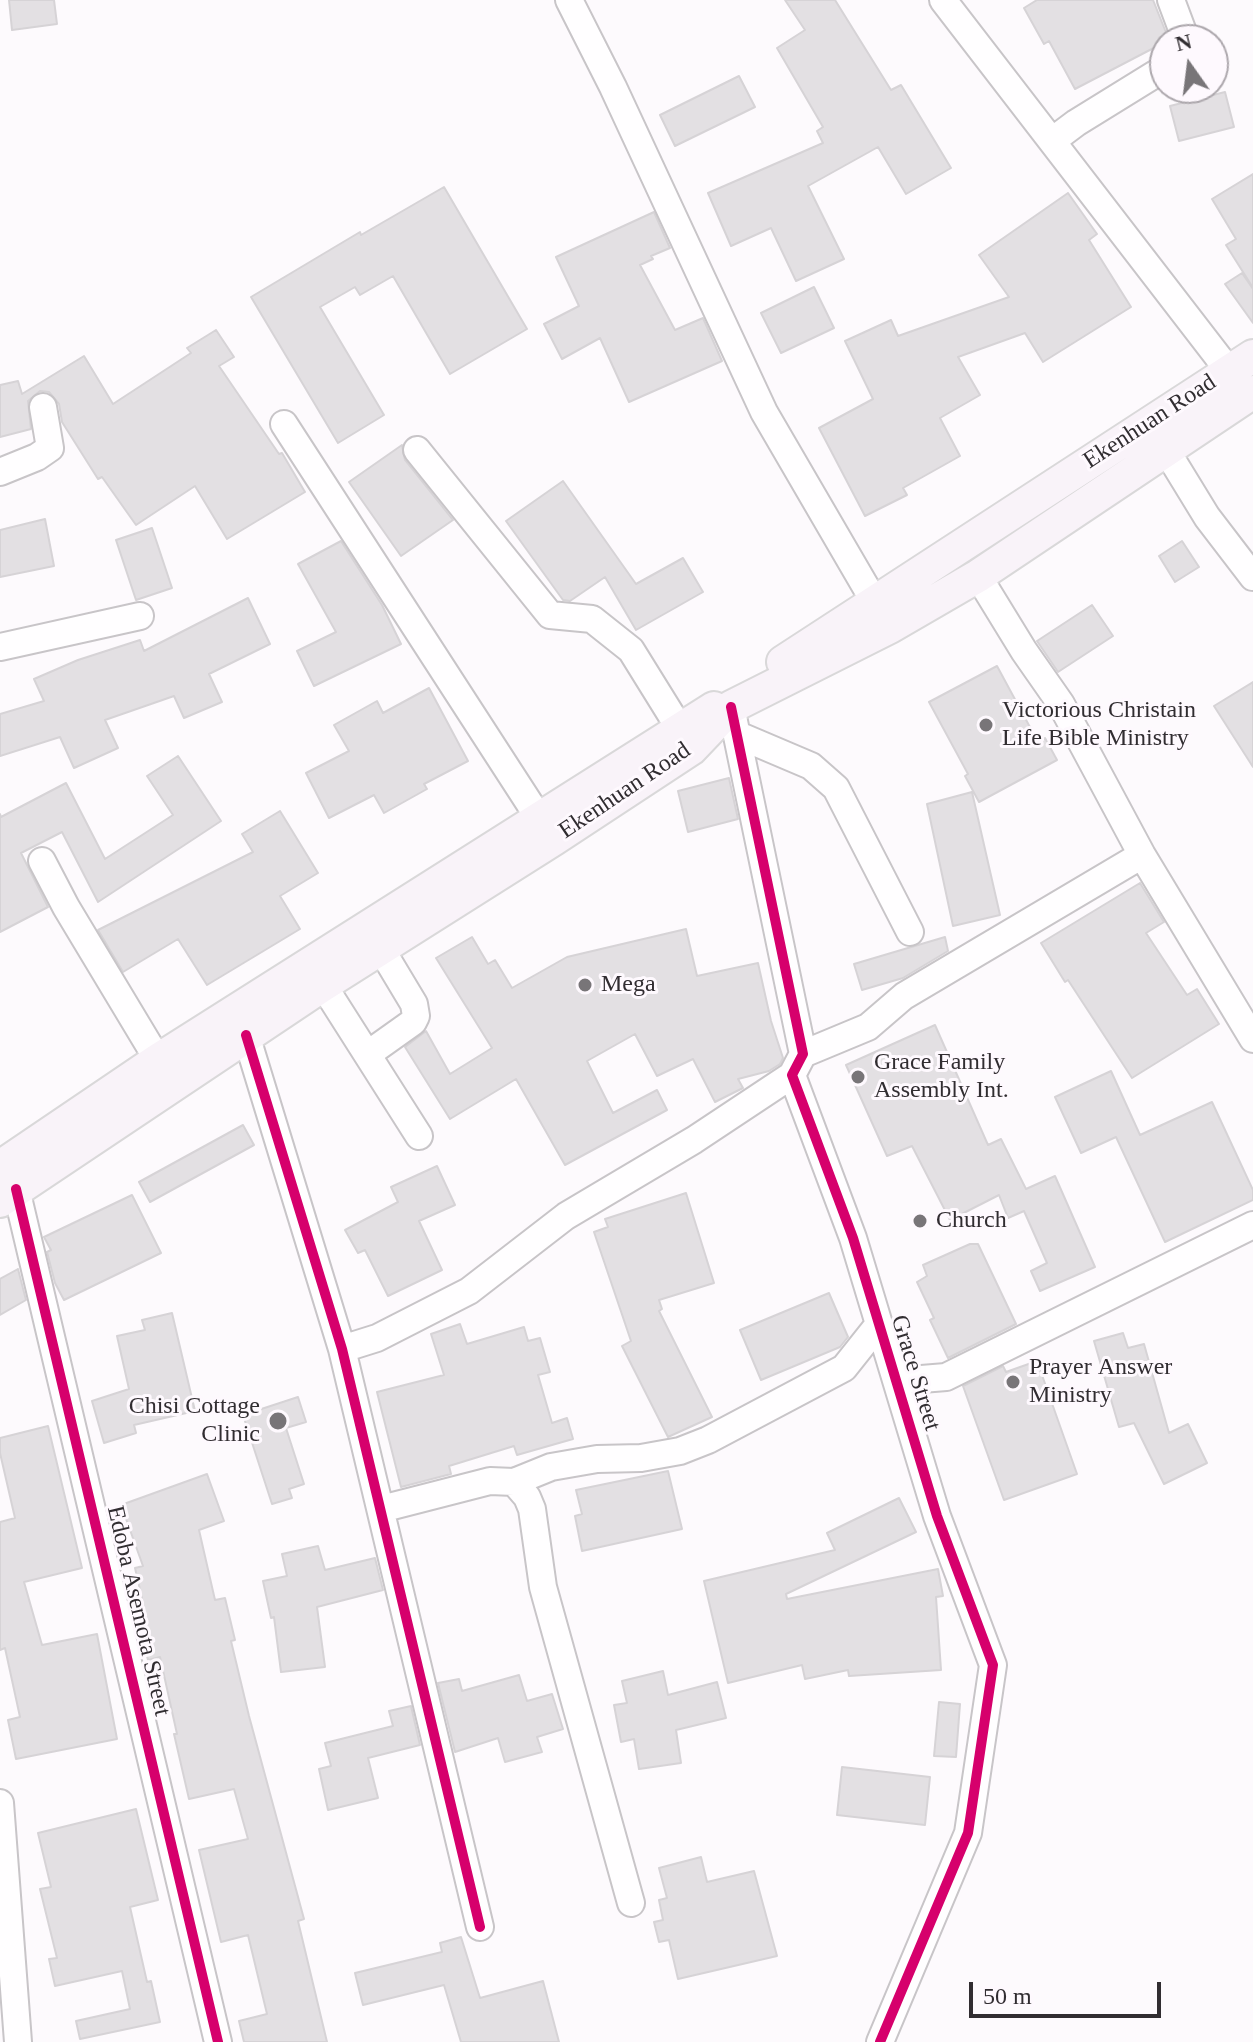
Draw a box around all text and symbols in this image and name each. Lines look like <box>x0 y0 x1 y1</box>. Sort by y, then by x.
north arrow <box>1149 24 1229 104</box>
text: N <box>1173 28 1194 56</box>
street label: Ekenhuan Road <box>1078 368 1222 476</box>
place label: Victorious Christain Life Bible Ministry <box>1002 697 1196 753</box>
marker: Victorious Christain Life Bible Ministry <box>977 716 995 734</box>
street label: Ekenhuan Road <box>554 736 696 846</box>
place label: Mega <box>601 971 656 999</box>
marker: Mega <box>576 976 594 994</box>
place label: Grace Family Assembly Int. <box>874 1049 1009 1105</box>
marker: Grace Family Assembly Int. <box>849 1068 867 1086</box>
place label: Church <box>936 1207 1007 1235</box>
marker: Church <box>911 1212 929 1230</box>
street label: Grace Street <box>884 1312 946 1434</box>
place label: Prayer Answer Ministry <box>1029 1354 1172 1410</box>
marker: Prayer Answer Ministry <box>1004 1373 1022 1391</box>
place label: Chisi Cottage Clinic <box>129 1393 260 1449</box>
marker: Chisi Cottage Clinic <box>267 1410 289 1432</box>
street label: Edoba Asemota Street <box>100 1503 176 1719</box>
scale bar <box>973 1966 1165 2016</box>
text: 50 m <box>983 1983 1032 2009</box>

